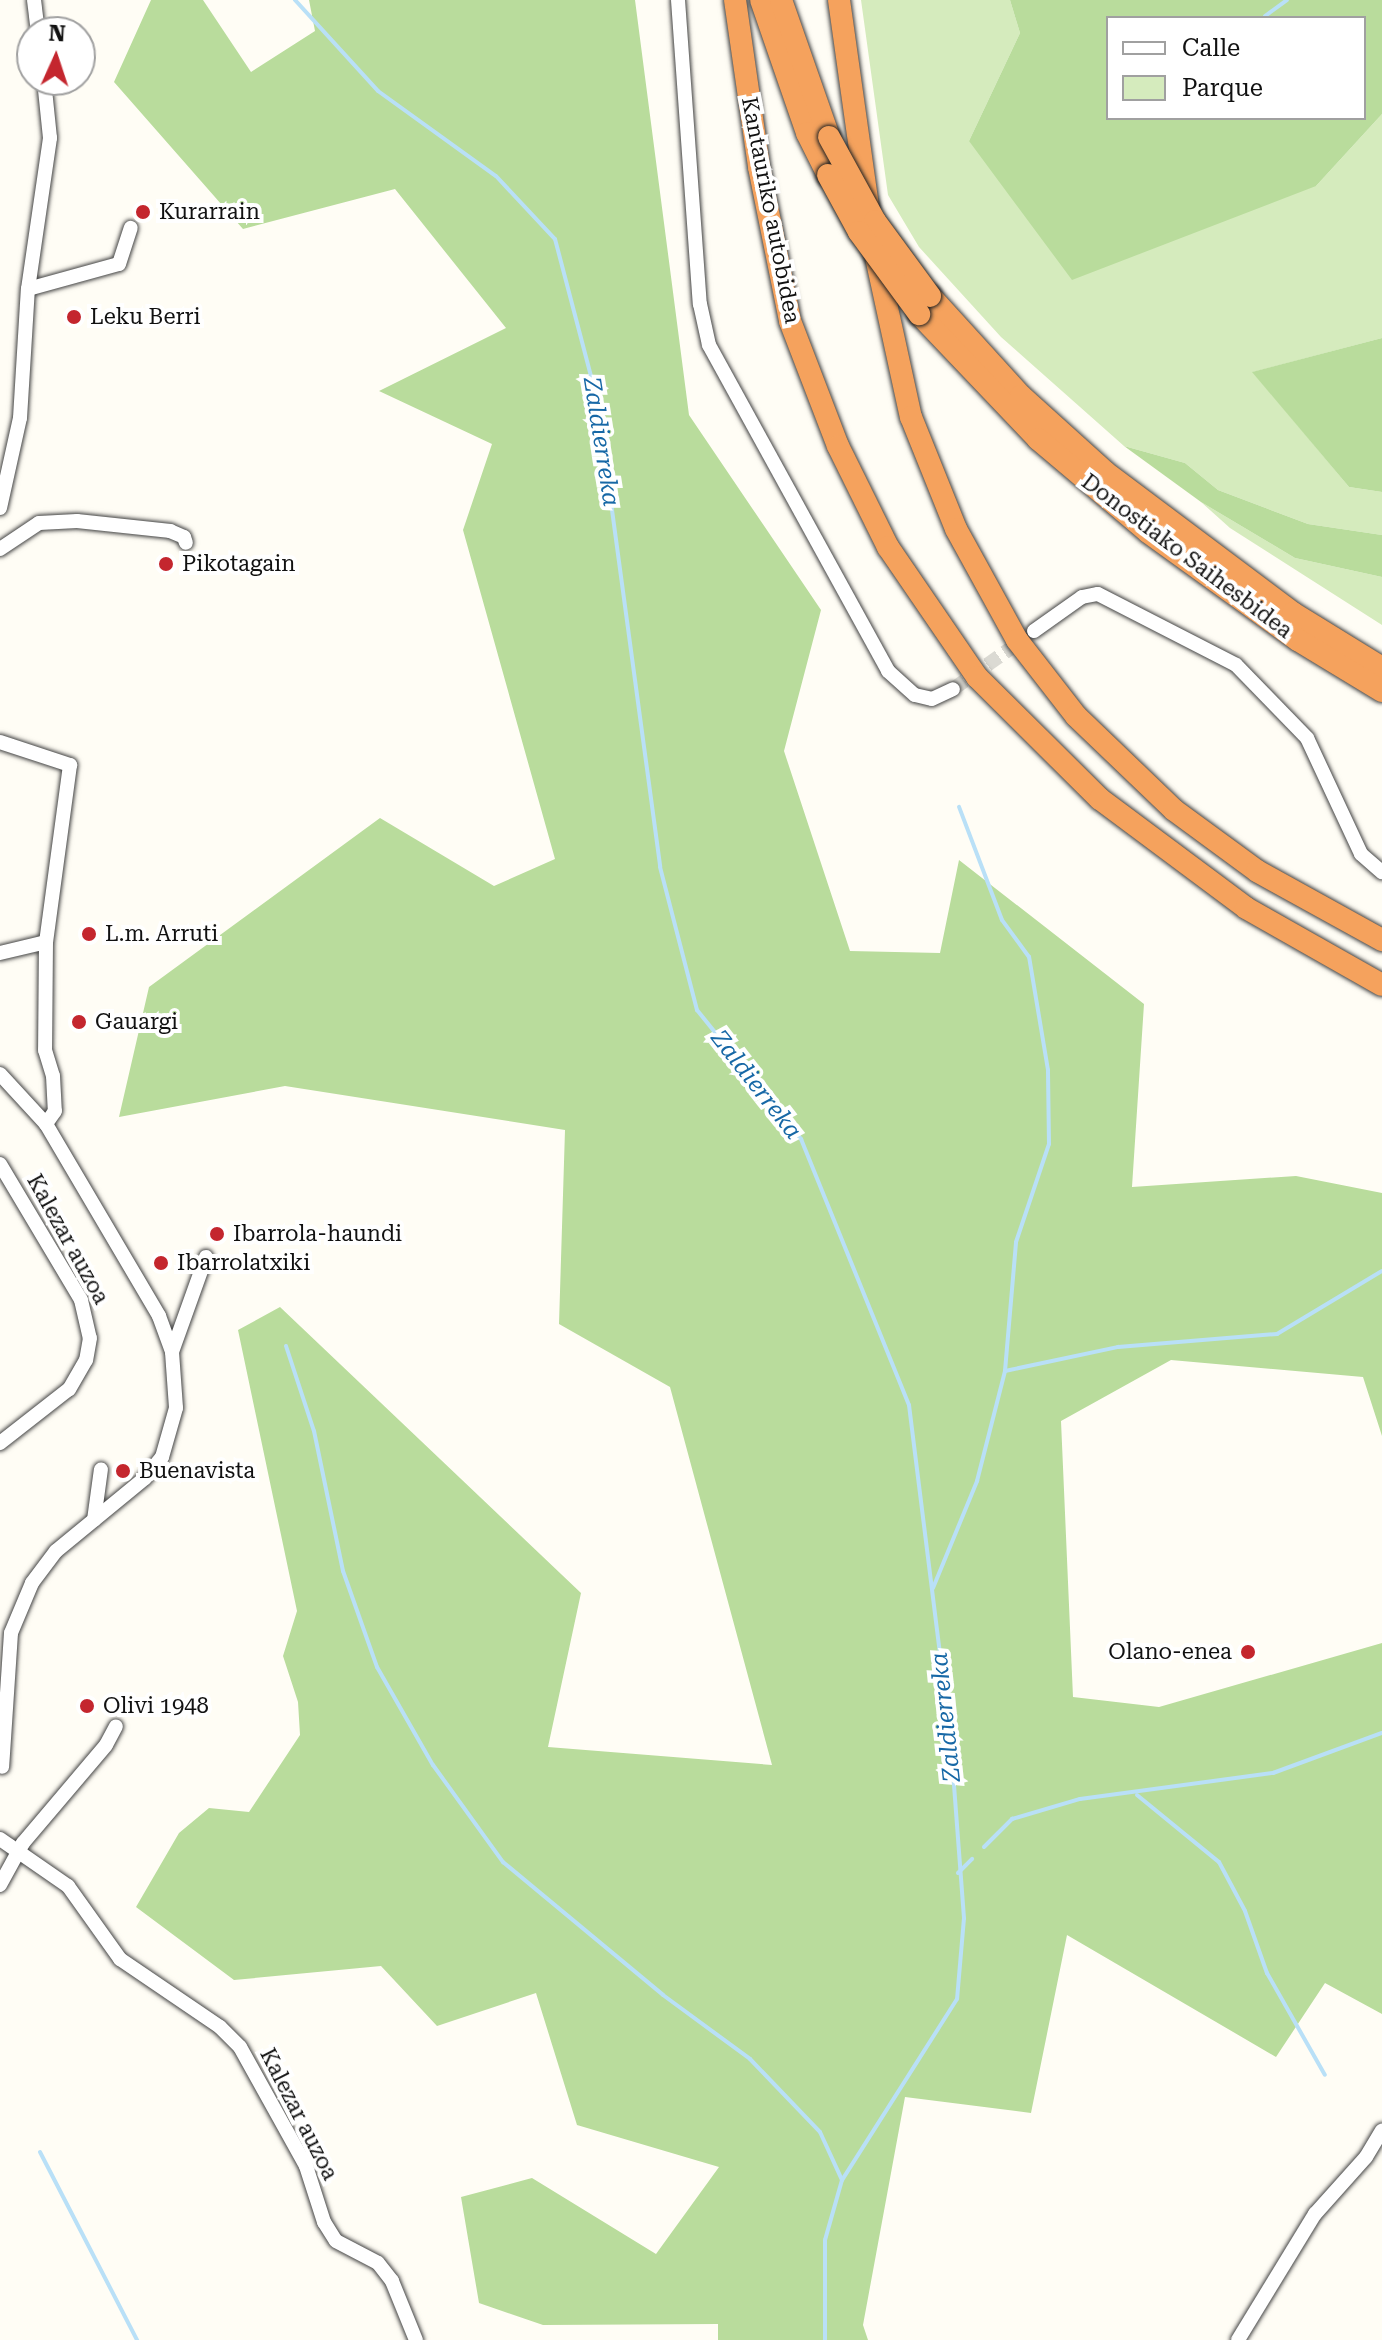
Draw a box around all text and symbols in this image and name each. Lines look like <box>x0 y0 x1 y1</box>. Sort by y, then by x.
north arrow <box>16 16 96 96</box>
legend <box>1106 16 1366 120</box>
text: N <box>48 21 66 46</box>
text: Calle <box>1182 34 1240 62</box>
text: Parque <box>1182 74 1263 102</box>
street label: Kantauriko autobidea <box>736 95 806 325</box>
place label: Kurarrain <box>159 199 260 225</box>
marker: Kurarrain <box>134 203 152 221</box>
place label: Leku Berri <box>90 304 201 330</box>
marker: Leku Berri <box>65 308 83 326</box>
water label: Zaldierreka <box>577 375 625 509</box>
street label: Donostiako Saihesbidea <box>1076 468 1298 644</box>
place label: Pikotagain <box>182 551 295 577</box>
marker: Pikotagain <box>157 555 175 573</box>
place label: L.m. Arruti <box>105 921 218 947</box>
marker: L.m. Arruti <box>80 925 98 943</box>
place label: Gauargi <box>95 1009 178 1035</box>
marker: Gauargi <box>70 1013 88 1031</box>
water label: Zaldierreka <box>705 1025 807 1145</box>
street label: Kalezar auzoa <box>21 1169 115 1309</box>
place label: Ibarrola-haundi <box>233 1221 402 1247</box>
marker: Ibarrola-haundi <box>208 1225 226 1243</box>
place label: Ibarrolatxiki <box>177 1250 310 1276</box>
marker: Ibarrolatxiki <box>152 1254 170 1272</box>
place label: Buenavista <box>139 1458 255 1484</box>
marker: Buenavista <box>114 1462 132 1480</box>
place label: Olano-enea <box>1108 1639 1232 1665</box>
marker: Olano-enea <box>1239 1643 1257 1661</box>
water label: Zaldierreka <box>925 1651 967 1783</box>
place label: Olivi 1948 <box>103 1693 209 1719</box>
marker: Olivi 1948 <box>78 1697 96 1715</box>
street label: Kalezar auzoa <box>254 2044 344 2184</box>

